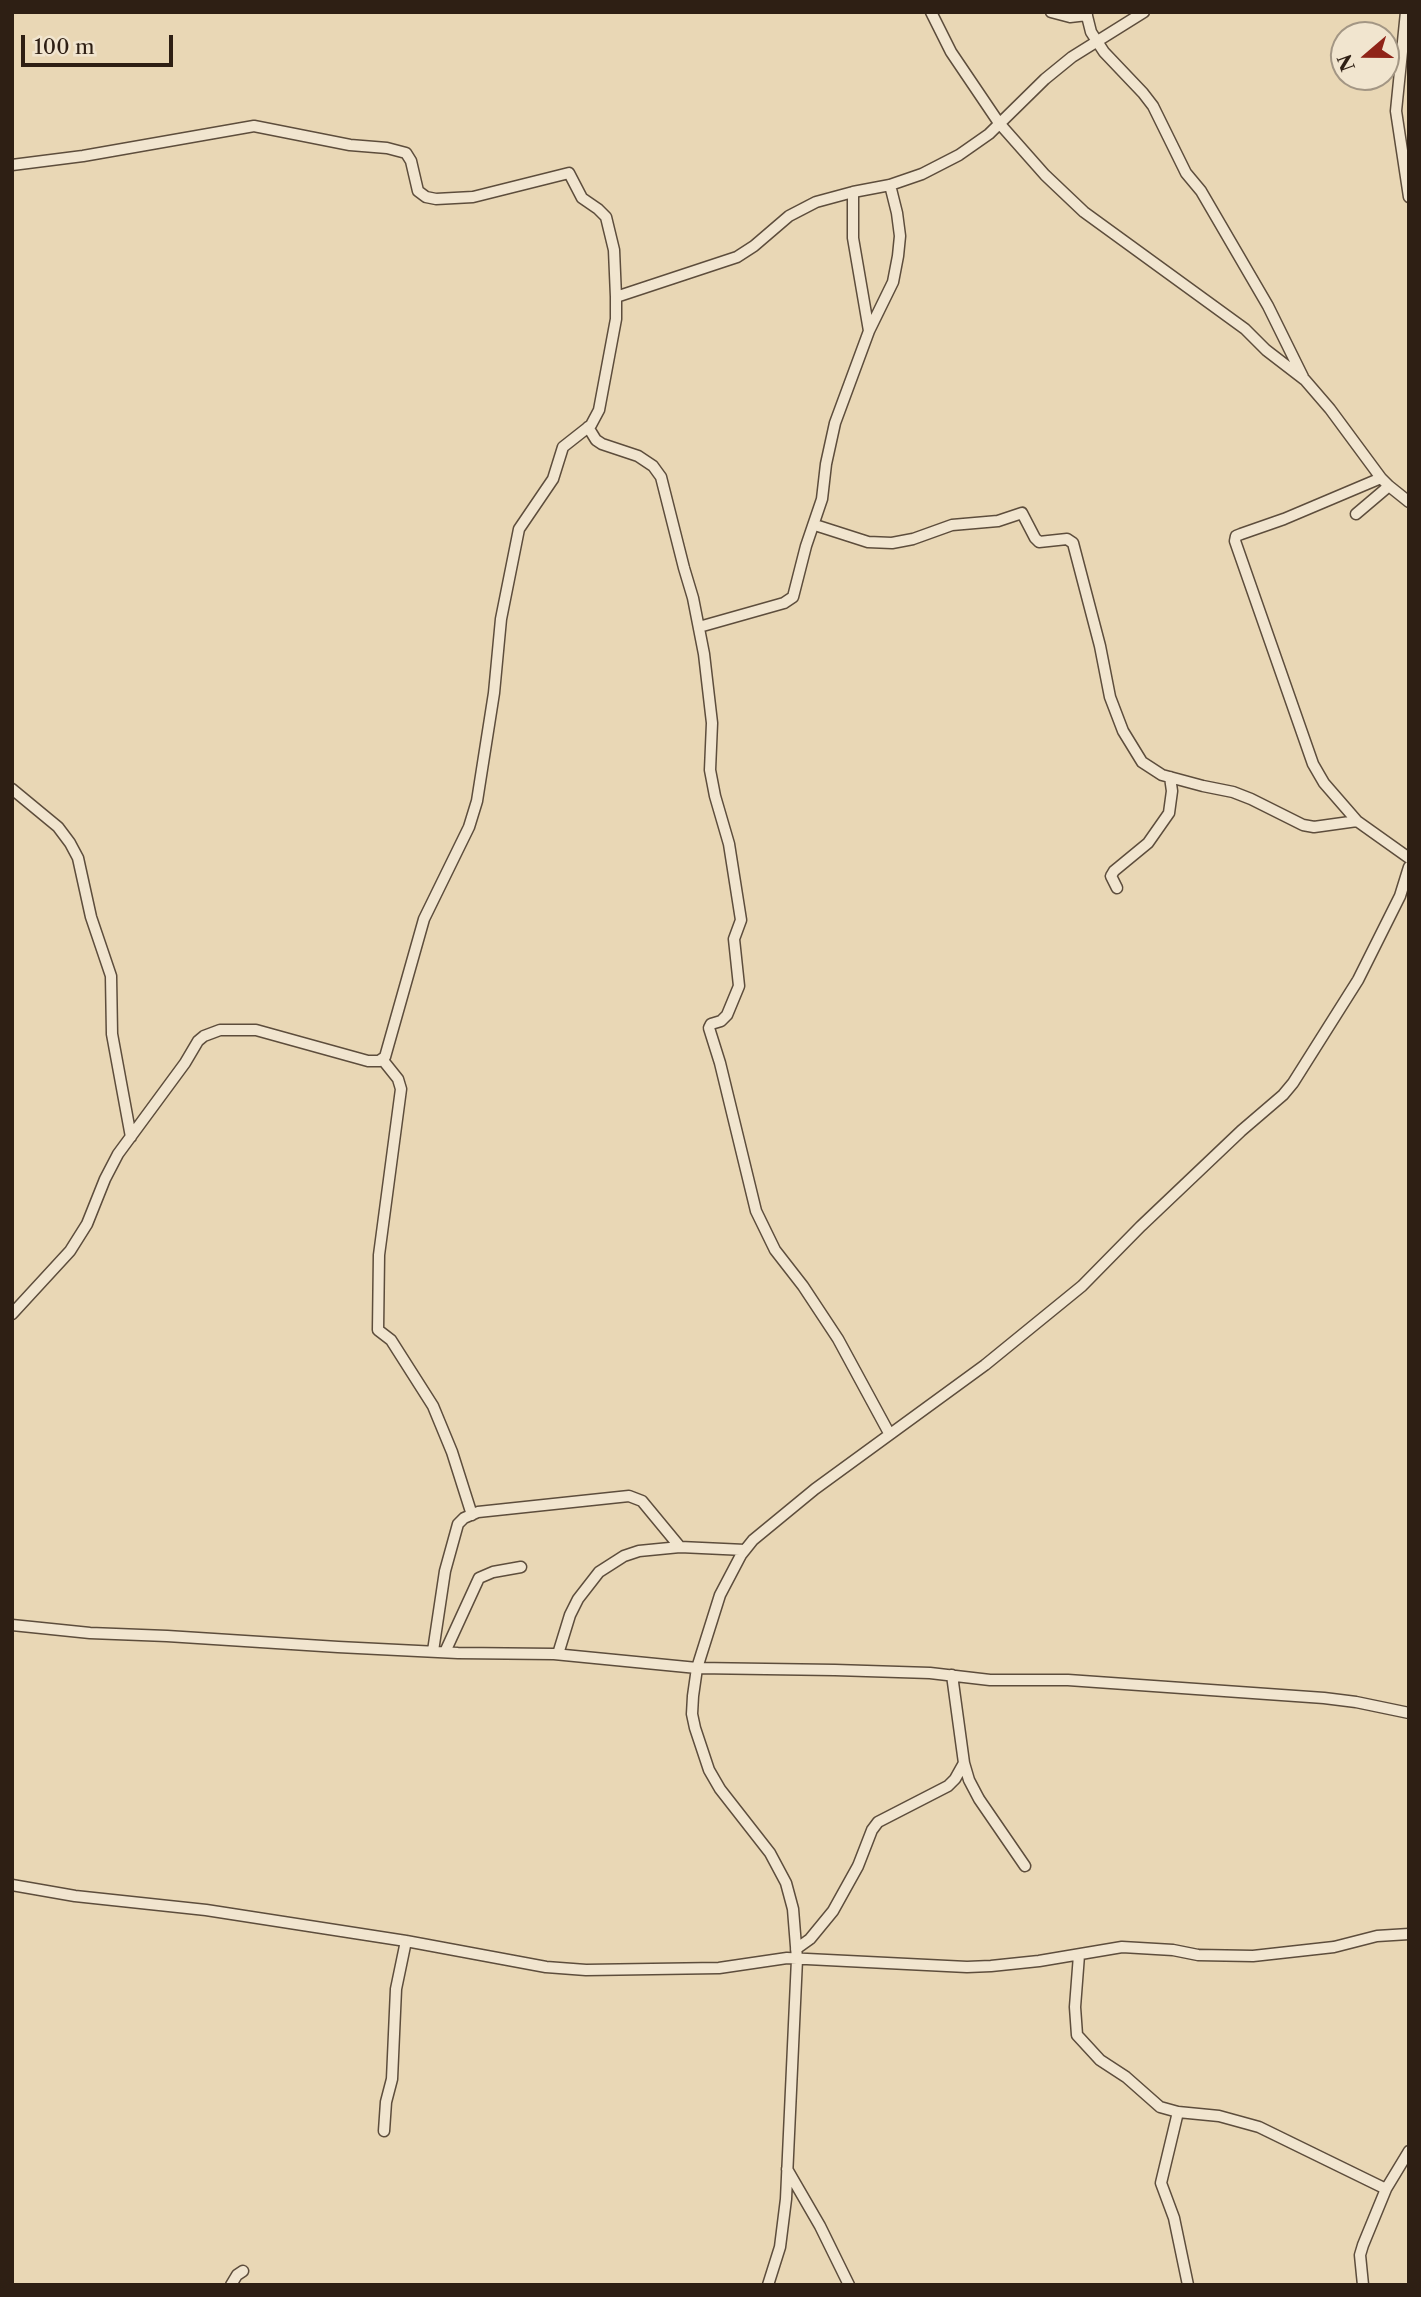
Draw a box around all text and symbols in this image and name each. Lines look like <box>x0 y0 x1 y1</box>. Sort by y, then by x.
scale bar <box>24 21 177 65</box>
north arrow <box>1330 21 1400 91</box>
text: 100 m <box>34 34 95 59</box>
text: N <box>1333 51 1360 74</box>

